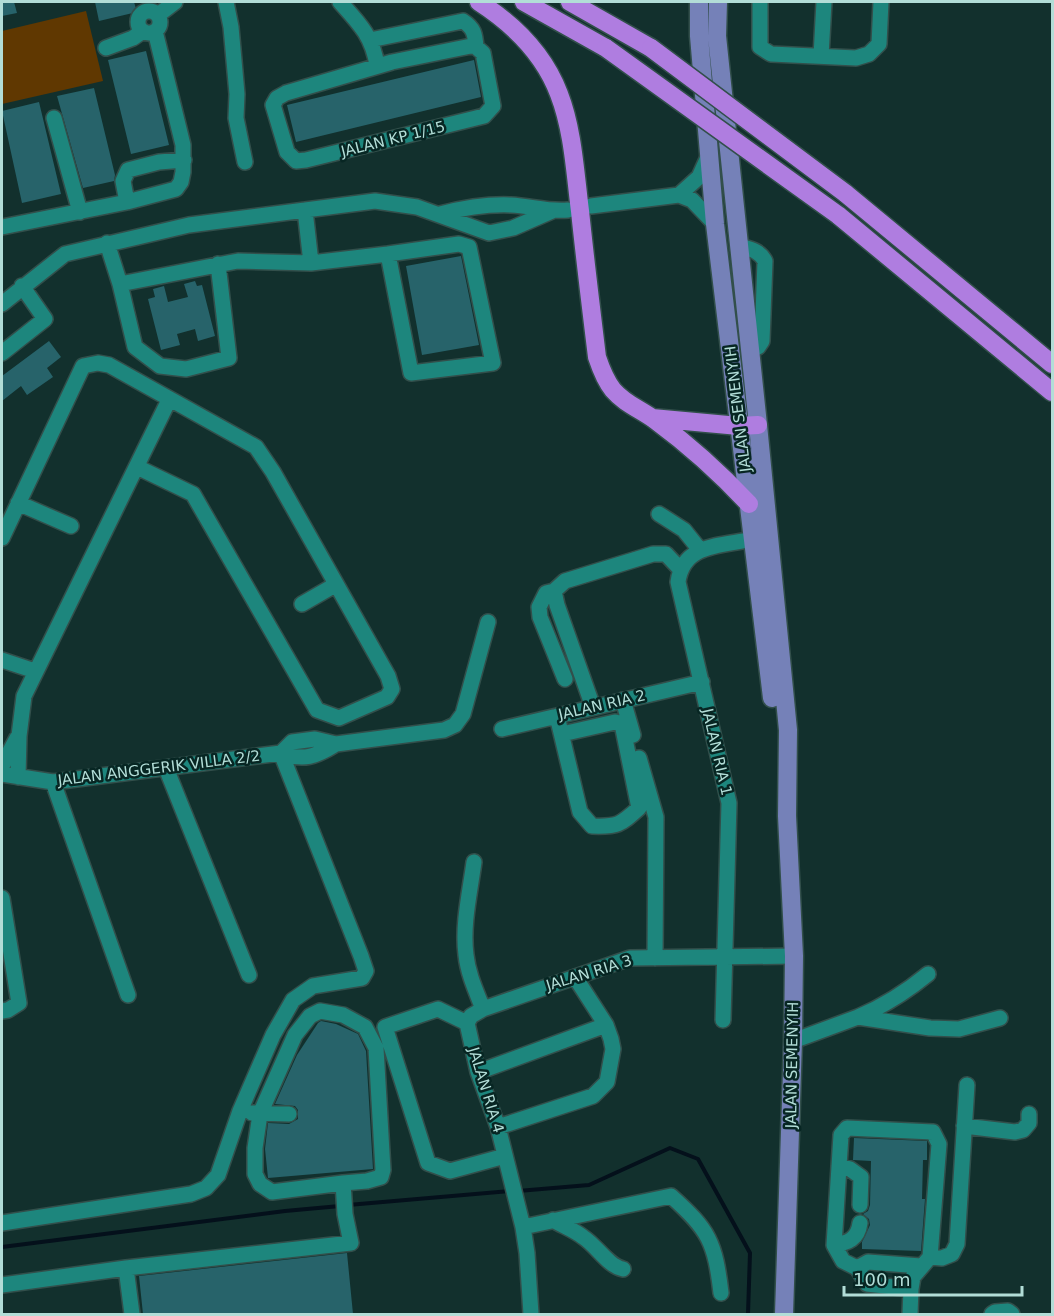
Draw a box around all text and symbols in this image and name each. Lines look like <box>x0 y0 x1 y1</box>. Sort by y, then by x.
street label: JALAN KP 1/15 <box>338 117 447 161</box>
street label: JALAN SEMENYIH <box>721 345 755 474</box>
street label: JALAN RIA 2 <box>556 686 647 724</box>
street label: JALAN RIA 1 <box>698 706 736 797</box>
street label: JALAN ANGGERIK VILLA 2/2 <box>56 747 261 789</box>
street label: JALAN RIA 3 <box>543 951 634 995</box>
street label: JALAN SEMENYIH <box>782 1001 802 1130</box>
street label: JALAN RIA 4 <box>464 1044 508 1135</box>
scale bar <box>844 1259 1022 1297</box>
text: 100 m <box>853 1269 911 1290</box>

